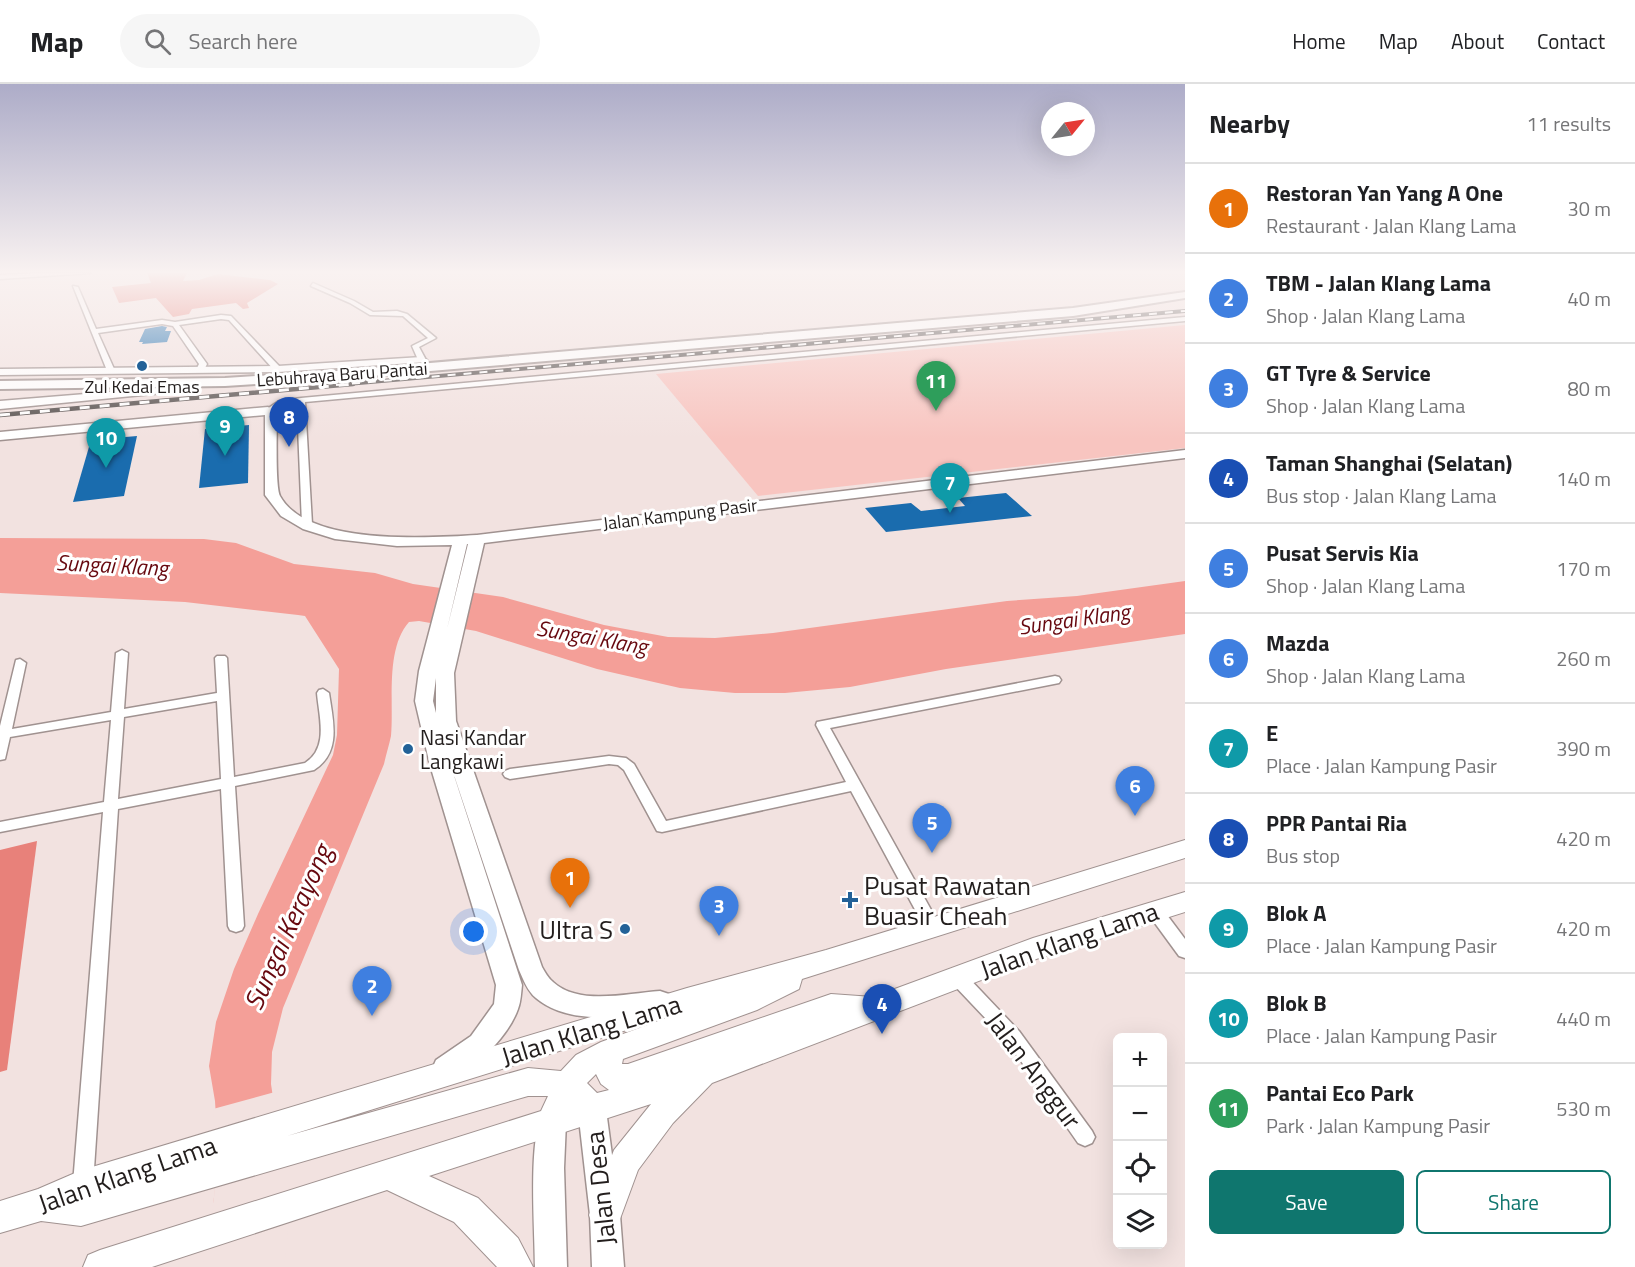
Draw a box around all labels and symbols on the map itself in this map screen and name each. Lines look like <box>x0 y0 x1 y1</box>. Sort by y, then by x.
north arrow <box>1041 102 1095 156</box>
street label: Lebuhraya Baru Pantai <box>256 355 428 393</box>
marker: Zul Kedai Emas <box>135 359 149 373</box>
pin: 11 <box>916 362 956 411</box>
place label: Zul Kedai Emas <box>84 373 200 400</box>
pin: 8 <box>270 398 308 447</box>
pin: 9 <box>206 406 244 456</box>
pin: 10 <box>86 418 126 468</box>
pin: 7 <box>930 464 970 513</box>
street label: Jalan Kampung Pasir <box>601 491 759 537</box>
water label: Sungai Klang <box>55 545 172 585</box>
water label: Sungai Klang <box>1016 594 1134 644</box>
water label: Sungai Klang <box>534 611 653 664</box>
place label: Nasi Kandar Langkawi <box>420 721 526 777</box>
marker: Nasi Kandar Langkawi <box>401 742 415 756</box>
pin: 6 <box>1116 766 1154 816</box>
pin: 5 <box>912 804 952 853</box>
water label: Sungai Kerayong <box>232 835 343 1016</box>
pin: 1 <box>550 858 590 908</box>
place label: Pusat Rawatan Buasir Cheah <box>864 866 1031 935</box>
pin: 3 <box>700 886 738 936</box>
marker: Pusat Rawatan Buasir Cheah <box>841 891 859 909</box>
street label: Jalan Klang Lama <box>975 891 1163 989</box>
place label: Ultra S <box>539 910 613 949</box>
your location <box>459 917 488 946</box>
marker: Ultra S <box>618 922 632 936</box>
pin: 2 <box>352 966 392 1016</box>
street label: Jalan Klang Lama <box>496 984 686 1076</box>
pin: 4 <box>862 984 902 1034</box>
street label: Jalan Anggur <box>977 1003 1091 1137</box>
street label: Jalan Klang Lama <box>33 1125 221 1223</box>
street label: Jalan Desa <box>575 1129 625 1247</box>

